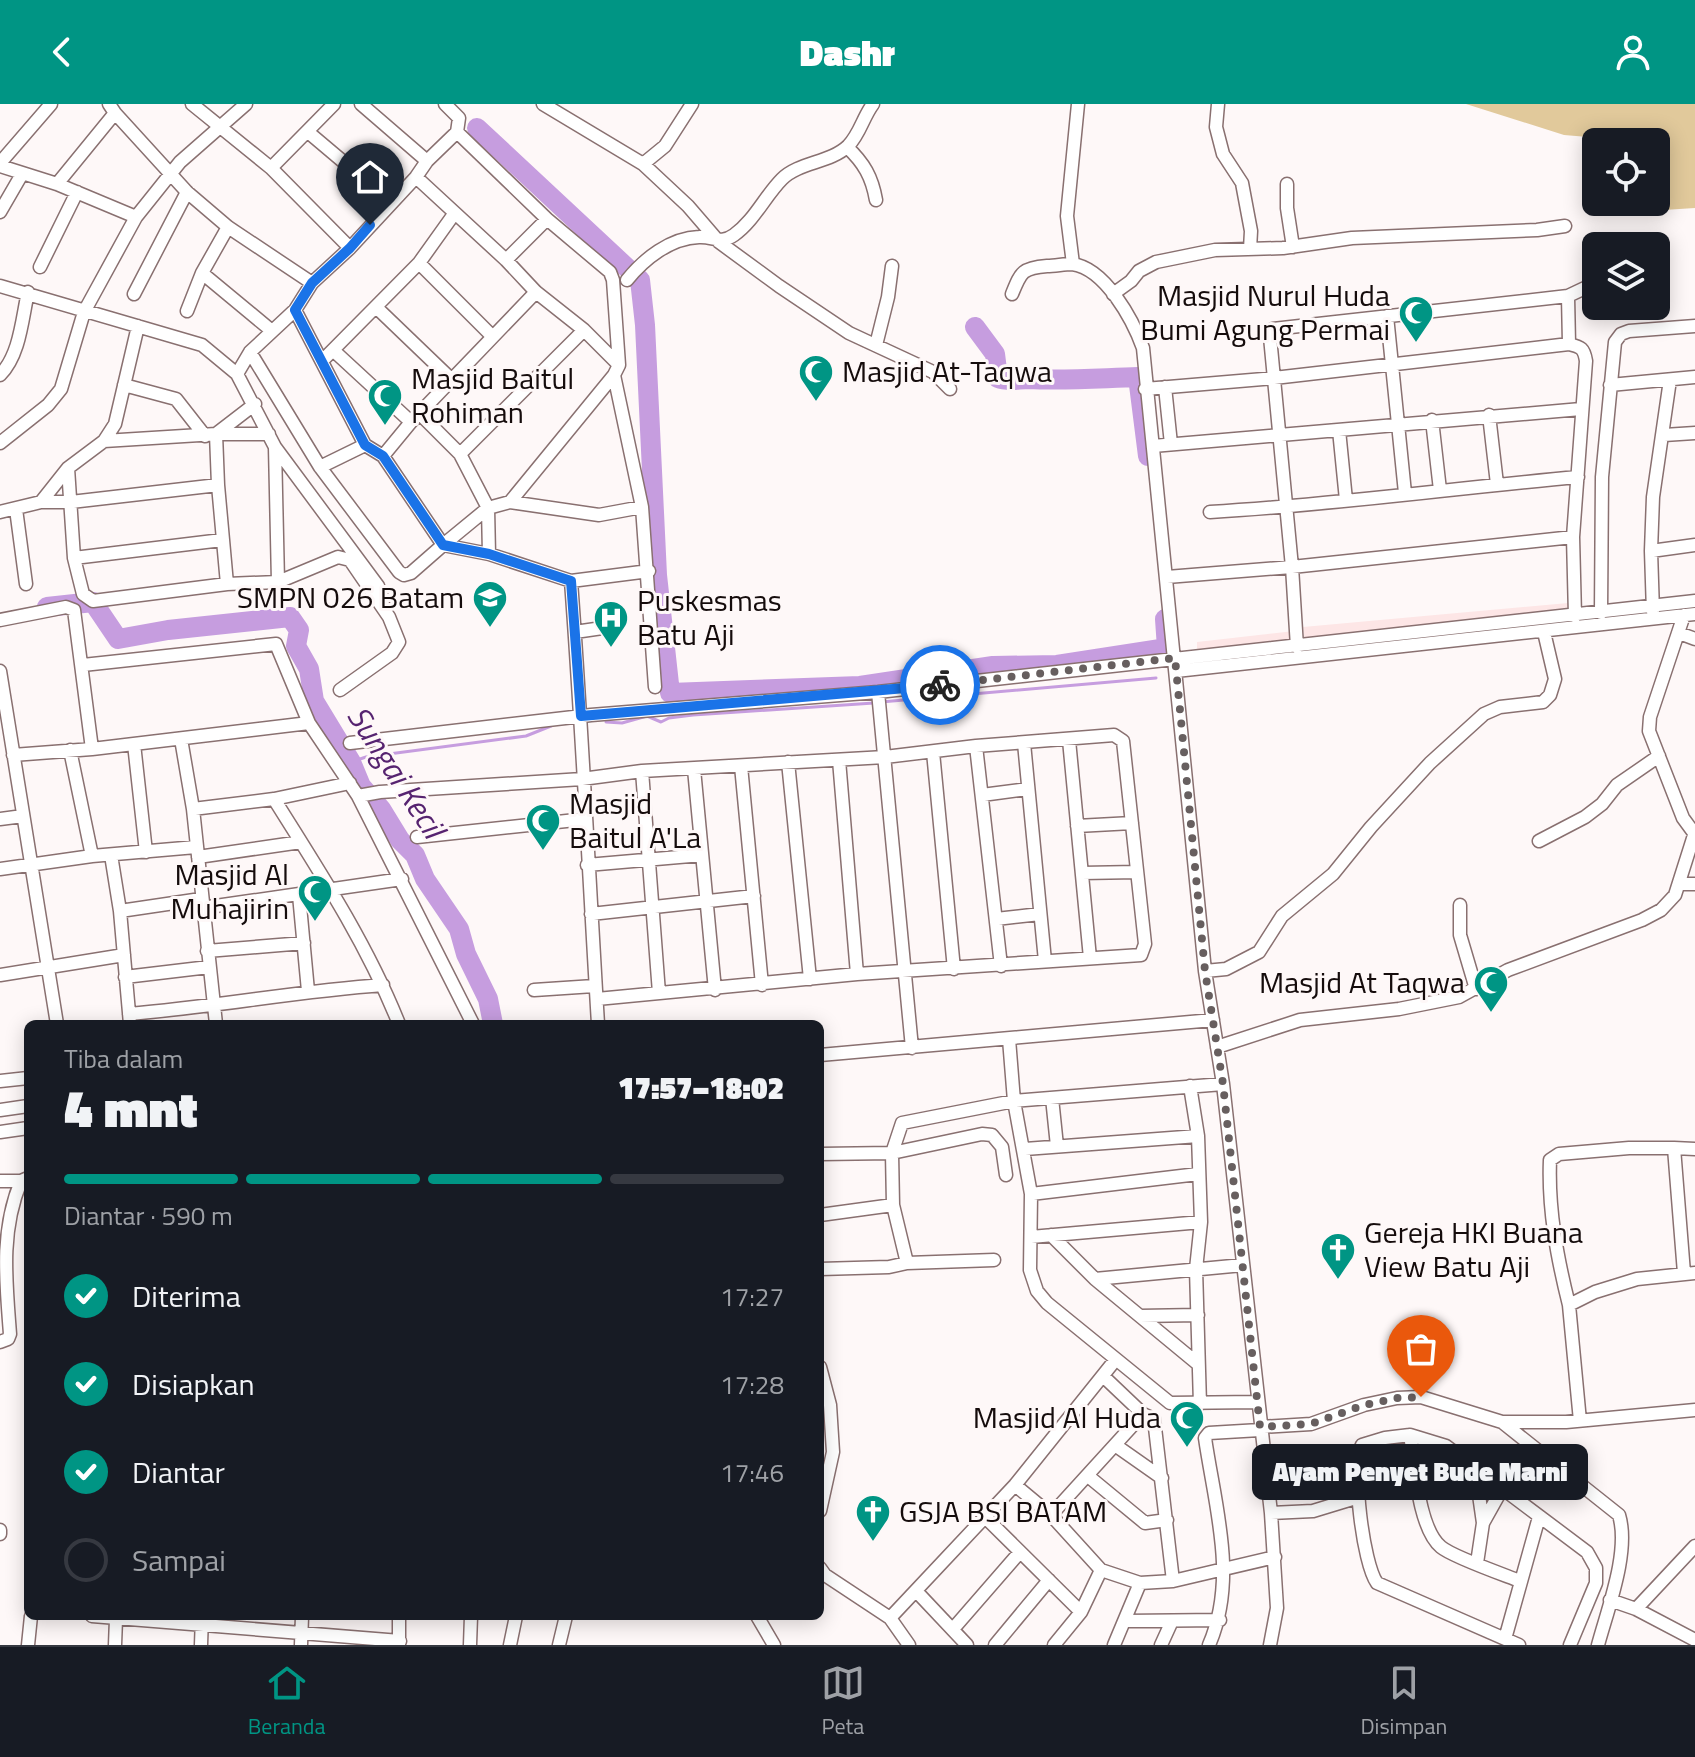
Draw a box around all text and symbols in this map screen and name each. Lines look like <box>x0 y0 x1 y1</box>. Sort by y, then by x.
text: Dashr <box>800 25 895 80</box>
icon: back <box>40 30 84 74</box>
icon: person <box>1611 30 1655 74</box>
map controls <box>1582 128 1670 320</box>
button: locate <box>1582 128 1670 216</box>
pin <box>336 143 404 225</box>
icon: home <box>348 155 392 199</box>
button: layers <box>1582 232 1670 320</box>
place label: Masjid Nurul Huda Bumi Agung Permai <box>1140 272 1390 352</box>
mosque icon: Masjid Nurul Huda Bumi Agung Permai <box>1397 294 1435 344</box>
place label: Masjid At-Taqwa <box>842 348 1052 394</box>
mosque icon: Masjid At-Taqwa <box>797 353 835 403</box>
place label: Masjid Baitul Rohiman <box>411 355 574 435</box>
mosque icon: Masjid Baitul Rohiman <box>366 377 404 427</box>
place label: SMPN 026 Batam <box>237 574 464 620</box>
place label: Puskesmas Batu Aji <box>637 577 782 657</box>
school or university icon: SMPN 026 Batam <box>471 579 509 629</box>
hospital icon: Puskesmas Batu Aji <box>592 599 630 649</box>
courier <box>900 645 980 725</box>
icon: bike <box>918 663 962 707</box>
water label: Sungai Kecil <box>336 696 459 850</box>
place label: Masjid Baitul A'La <box>569 780 701 860</box>
mosque icon: Masjid Baitul A'La <box>524 802 562 852</box>
place label: Masjid Al Muhajirin <box>171 851 289 931</box>
mosque icon: Masjid Al Muhajirin <box>296 873 334 923</box>
place label: Masjid At Taqwa <box>1259 959 1465 1005</box>
mosque icon: Masjid At Taqwa <box>1472 964 1510 1014</box>
text: Tiba dalam <box>64 1039 183 1078</box>
text: 17:57–18:02 <box>618 1065 784 1111</box>
text: 4 mnt <box>64 1068 198 1147</box>
text: Diantar · 590 m <box>64 1196 233 1235</box>
place label: Gereja HKI Buana View Batu Aji <box>1364 1209 1583 1289</box>
church icon: Gereja HKI Buana View Batu Aji <box>1319 1231 1357 1281</box>
text: Diterima <box>132 1273 241 1319</box>
icon: check <box>64 1274 108 1318</box>
text: 17:27 <box>720 1277 784 1316</box>
pin <box>1387 1315 1455 1397</box>
icon: bag <box>1399 1327 1443 1371</box>
text: Disiapkan <box>132 1361 255 1407</box>
icon: check <box>64 1362 108 1406</box>
text: 17:28 <box>720 1365 784 1404</box>
place label: Masjid Al Huda <box>973 1394 1161 1440</box>
mosque icon: Masjid Al Huda <box>1168 1399 1206 1449</box>
callout: Ayam Penyet Bude Marni <box>1253 1445 1589 1501</box>
text: Diantar <box>132 1449 225 1495</box>
icon: check <box>64 1450 108 1494</box>
text: Ayam Penyet Bude Marni <box>1272 1452 1568 1491</box>
text: 17:46 <box>720 1453 784 1492</box>
place label: GSJA BSI BATAM <box>899 1488 1107 1534</box>
church icon: GSJA BSI BATAM <box>854 1493 892 1543</box>
text: Sampai <box>132 1537 226 1583</box>
tab: Beranda <box>248 1661 326 1743</box>
tab: Peta <box>821 1661 865 1743</box>
tab: Disimpan <box>1360 1661 1447 1743</box>

